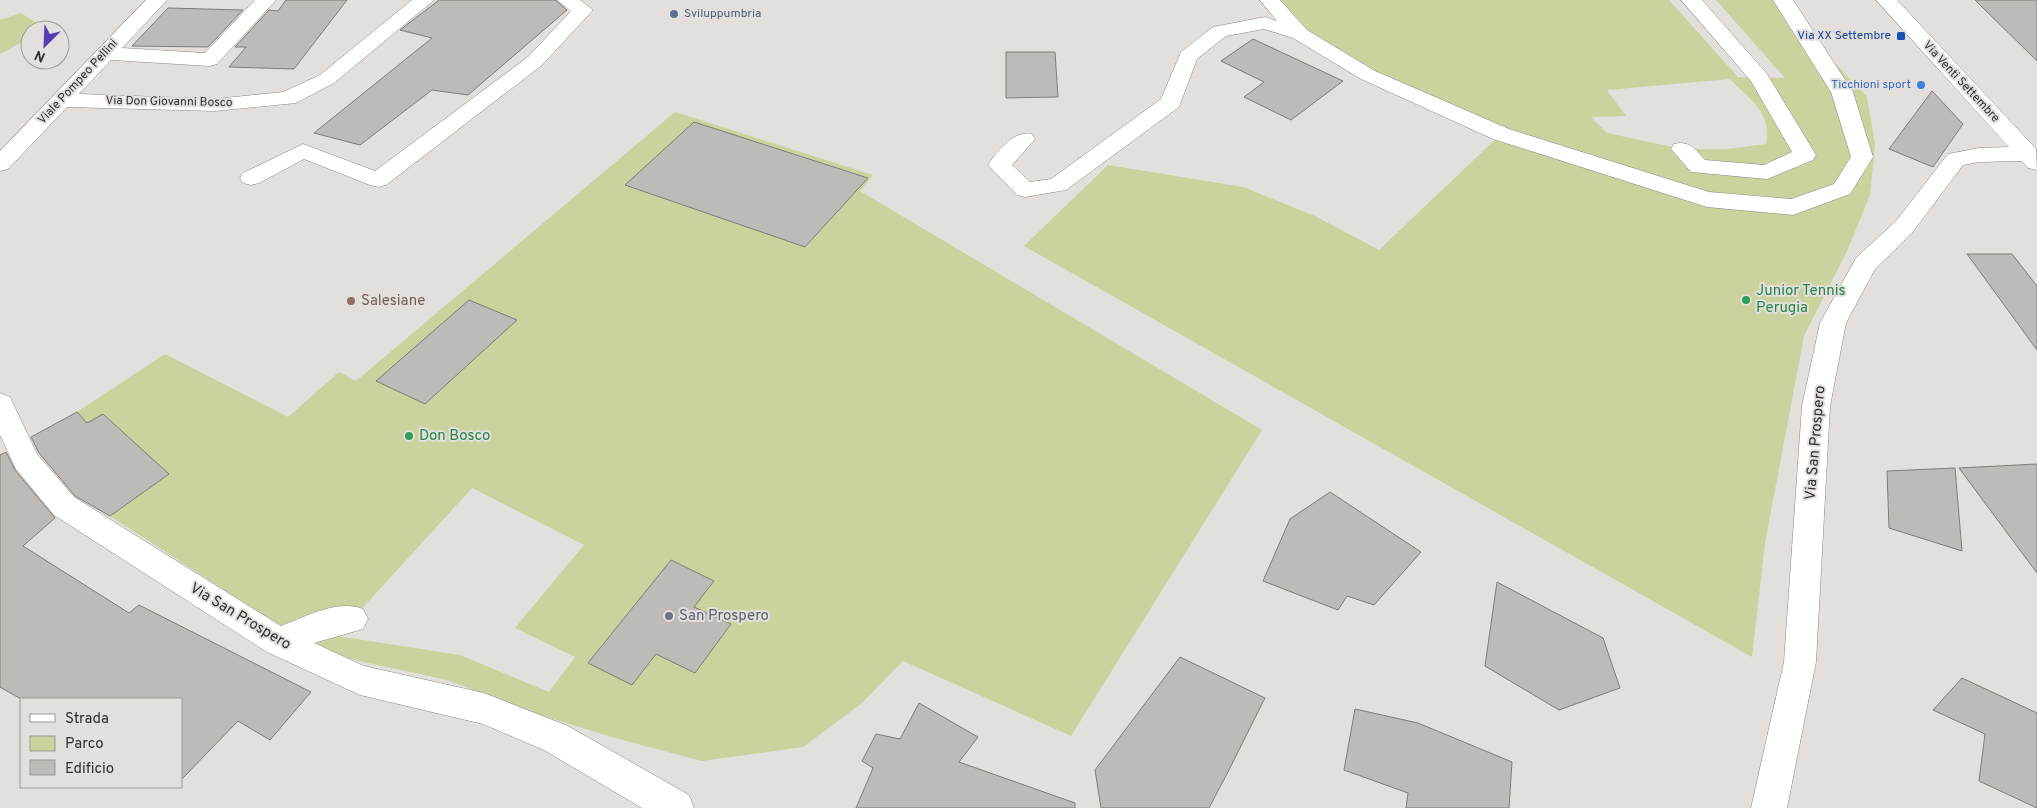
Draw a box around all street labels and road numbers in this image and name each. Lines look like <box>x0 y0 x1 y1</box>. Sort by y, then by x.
street label: Viale Pompeo Pellini <box>34 36 122 128</box>
street label: Via Venti Settembre <box>1919 38 2003 126</box>
street label: Via Don Giovanni Bosco <box>105 93 233 111</box>
street label: Via San Prospero <box>1802 385 1830 501</box>
street label: Via San Prospero <box>186 579 294 655</box>

